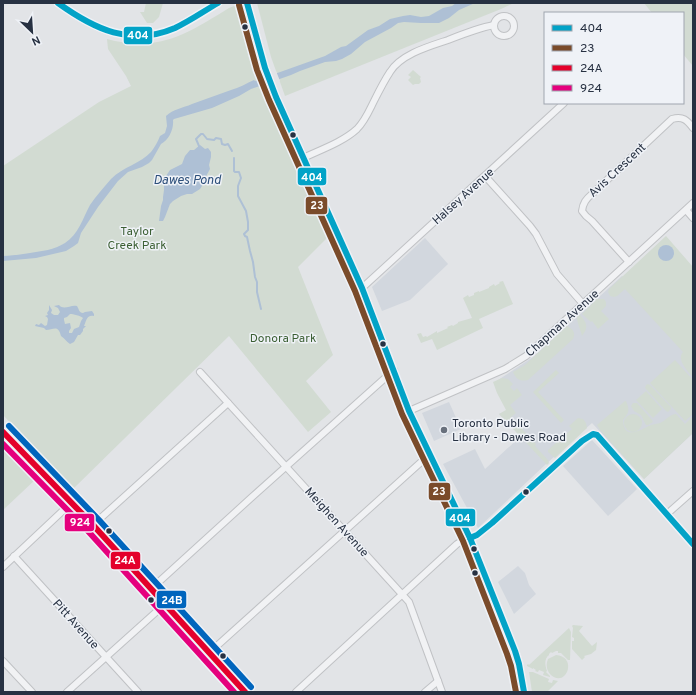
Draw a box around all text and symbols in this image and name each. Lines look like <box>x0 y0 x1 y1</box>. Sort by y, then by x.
north arrow <box>12 12 52 52</box>
legend <box>544 12 684 104</box>
text: 404 <box>580 21 603 37</box>
unlabelled marker <box>240 22 250 32</box>
line badge: 404 <box>123 26 153 45</box>
text: 404 <box>127 29 149 43</box>
text: N <box>29 32 42 48</box>
text: 23 <box>580 41 595 57</box>
text: 24A <box>580 61 603 77</box>
text: 924 <box>580 81 602 97</box>
unlabelled marker <box>288 130 298 140</box>
street label: Avis Crescent <box>586 140 650 201</box>
street label: Halsey Avenue <box>429 165 498 229</box>
line badge: 404 <box>297 167 327 186</box>
text: 404 <box>301 171 323 185</box>
water label: Dawes Pond <box>153 173 222 189</box>
line badge: 23 <box>305 196 328 215</box>
text: 23 <box>310 199 324 213</box>
park label: Taylor Creek Park <box>107 224 167 254</box>
street label: Chapman Avenue <box>523 286 603 361</box>
park label: Donora Park <box>250 331 316 347</box>
unlabelled marker <box>378 339 388 349</box>
place label: Toronto Public Library - Dawes Road <box>452 416 566 446</box>
marker: Toronto Public Library - Dawes Road <box>439 425 449 435</box>
line badge: 23 <box>428 482 451 501</box>
street label: Meighen Avenue <box>301 484 372 561</box>
text: 23 <box>432 485 446 499</box>
unlabelled marker <box>521 487 531 497</box>
line badge: 404 <box>445 508 476 527</box>
text: 404 <box>449 512 471 526</box>
line badge: 924 <box>64 513 95 532</box>
text: 924 <box>70 516 90 530</box>
unlabelled marker <box>104 526 114 536</box>
unlabelled marker <box>469 544 479 554</box>
line badge: 24A <box>110 551 141 570</box>
text: 24A <box>114 554 136 568</box>
unlabelled marker <box>470 568 480 578</box>
line badge: 24B <box>156 590 187 609</box>
text: 24B <box>161 594 183 608</box>
unlabelled marker <box>146 595 156 605</box>
street label: Pitt Avenue <box>49 596 102 653</box>
unlabelled marker <box>218 651 228 661</box>

